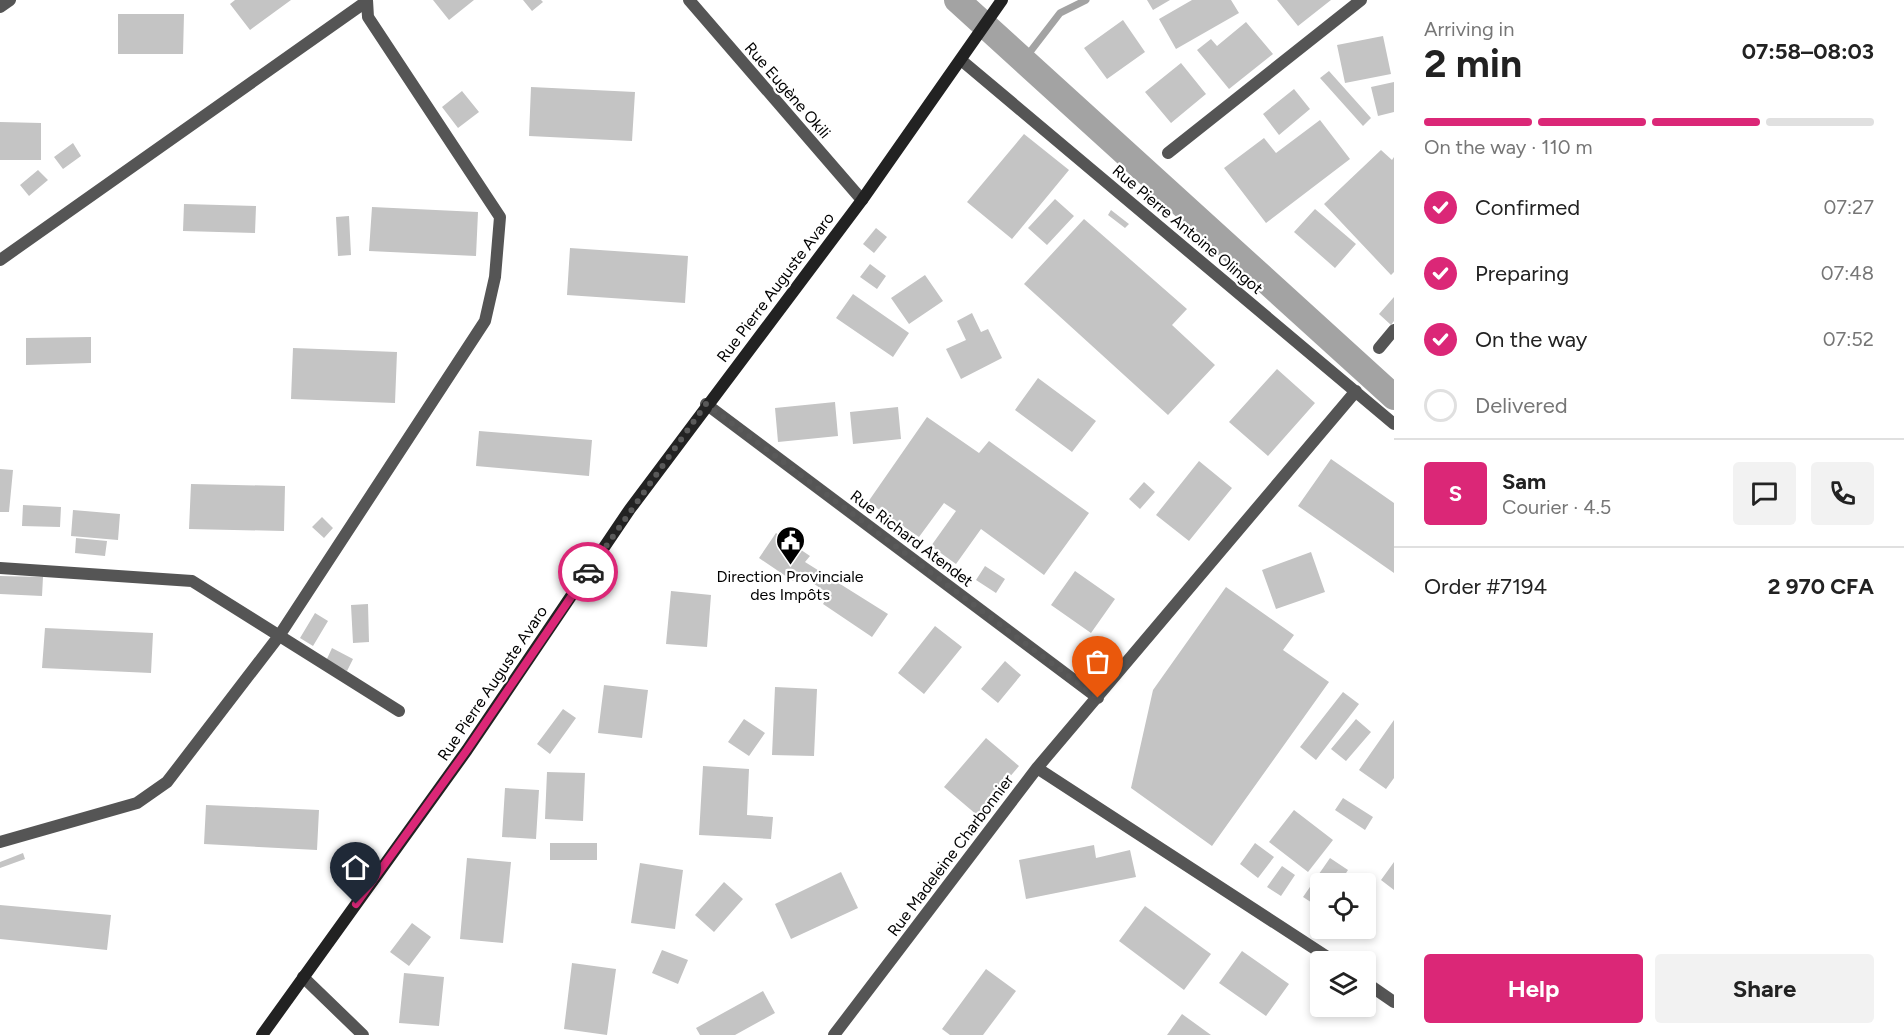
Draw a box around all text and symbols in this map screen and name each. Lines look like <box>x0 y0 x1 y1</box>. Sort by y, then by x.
text: Arriving in <box>1424 17 1514 41</box>
street label: Rue Eugène Okili <box>741 38 834 142</box>
text: 07:58–08:03 <box>1742 38 1874 65</box>
text: 2 min <box>1424 40 1522 87</box>
text: On the way · 110 m <box>1424 135 1592 159</box>
street label: Rue Pierre Antoine Olingot <box>1109 161 1267 298</box>
icon: check <box>1424 191 1457 224</box>
text: Confirmed <box>1475 194 1580 221</box>
text: 07:27 <box>1823 195 1874 219</box>
street label: Rue Pierre Auguste Avaro <box>713 209 838 366</box>
icon: check <box>1424 257 1457 290</box>
text: Preparing <box>1475 260 1569 287</box>
text: 07:48 <box>1821 261 1874 285</box>
icon: check <box>1424 323 1457 356</box>
text: On the way <box>1475 326 1587 353</box>
text: 07:52 <box>1823 327 1874 351</box>
text: Delivered <box>1475 392 1568 419</box>
button: chat <box>1733 462 1796 525</box>
button: phone <box>1811 462 1874 525</box>
text: Sam <box>1502 468 1546 495</box>
text: S <box>1449 480 1462 507</box>
street label: Rue Richard Atendet <box>847 486 977 591</box>
text: Courier · 4.5 <box>1502 495 1611 519</box>
public building icon: Direction Provinciale des Impôts <box>774 524 806 566</box>
courier <box>558 542 618 602</box>
icon: car <box>572 556 605 589</box>
place label: Direction Provinciale des Impôts <box>717 567 864 604</box>
text: Order #7194 <box>1424 573 1547 600</box>
text: 2 970 CFA <box>1768 573 1874 600</box>
street label: Rue Pierre Auguste Avaro <box>433 602 551 764</box>
pin <box>1072 636 1123 698</box>
icon: bag <box>1081 645 1114 678</box>
street label: Rue Madeleine Charbonnier <box>883 770 1018 940</box>
pin <box>330 842 381 904</box>
icon: home <box>339 851 372 884</box>
map controls <box>1310 873 1376 1017</box>
button: locate <box>1310 873 1376 939</box>
button: layers <box>1310 951 1376 1017</box>
button: Help <box>1424 954 1643 1023</box>
button: Share <box>1655 954 1874 1023</box>

